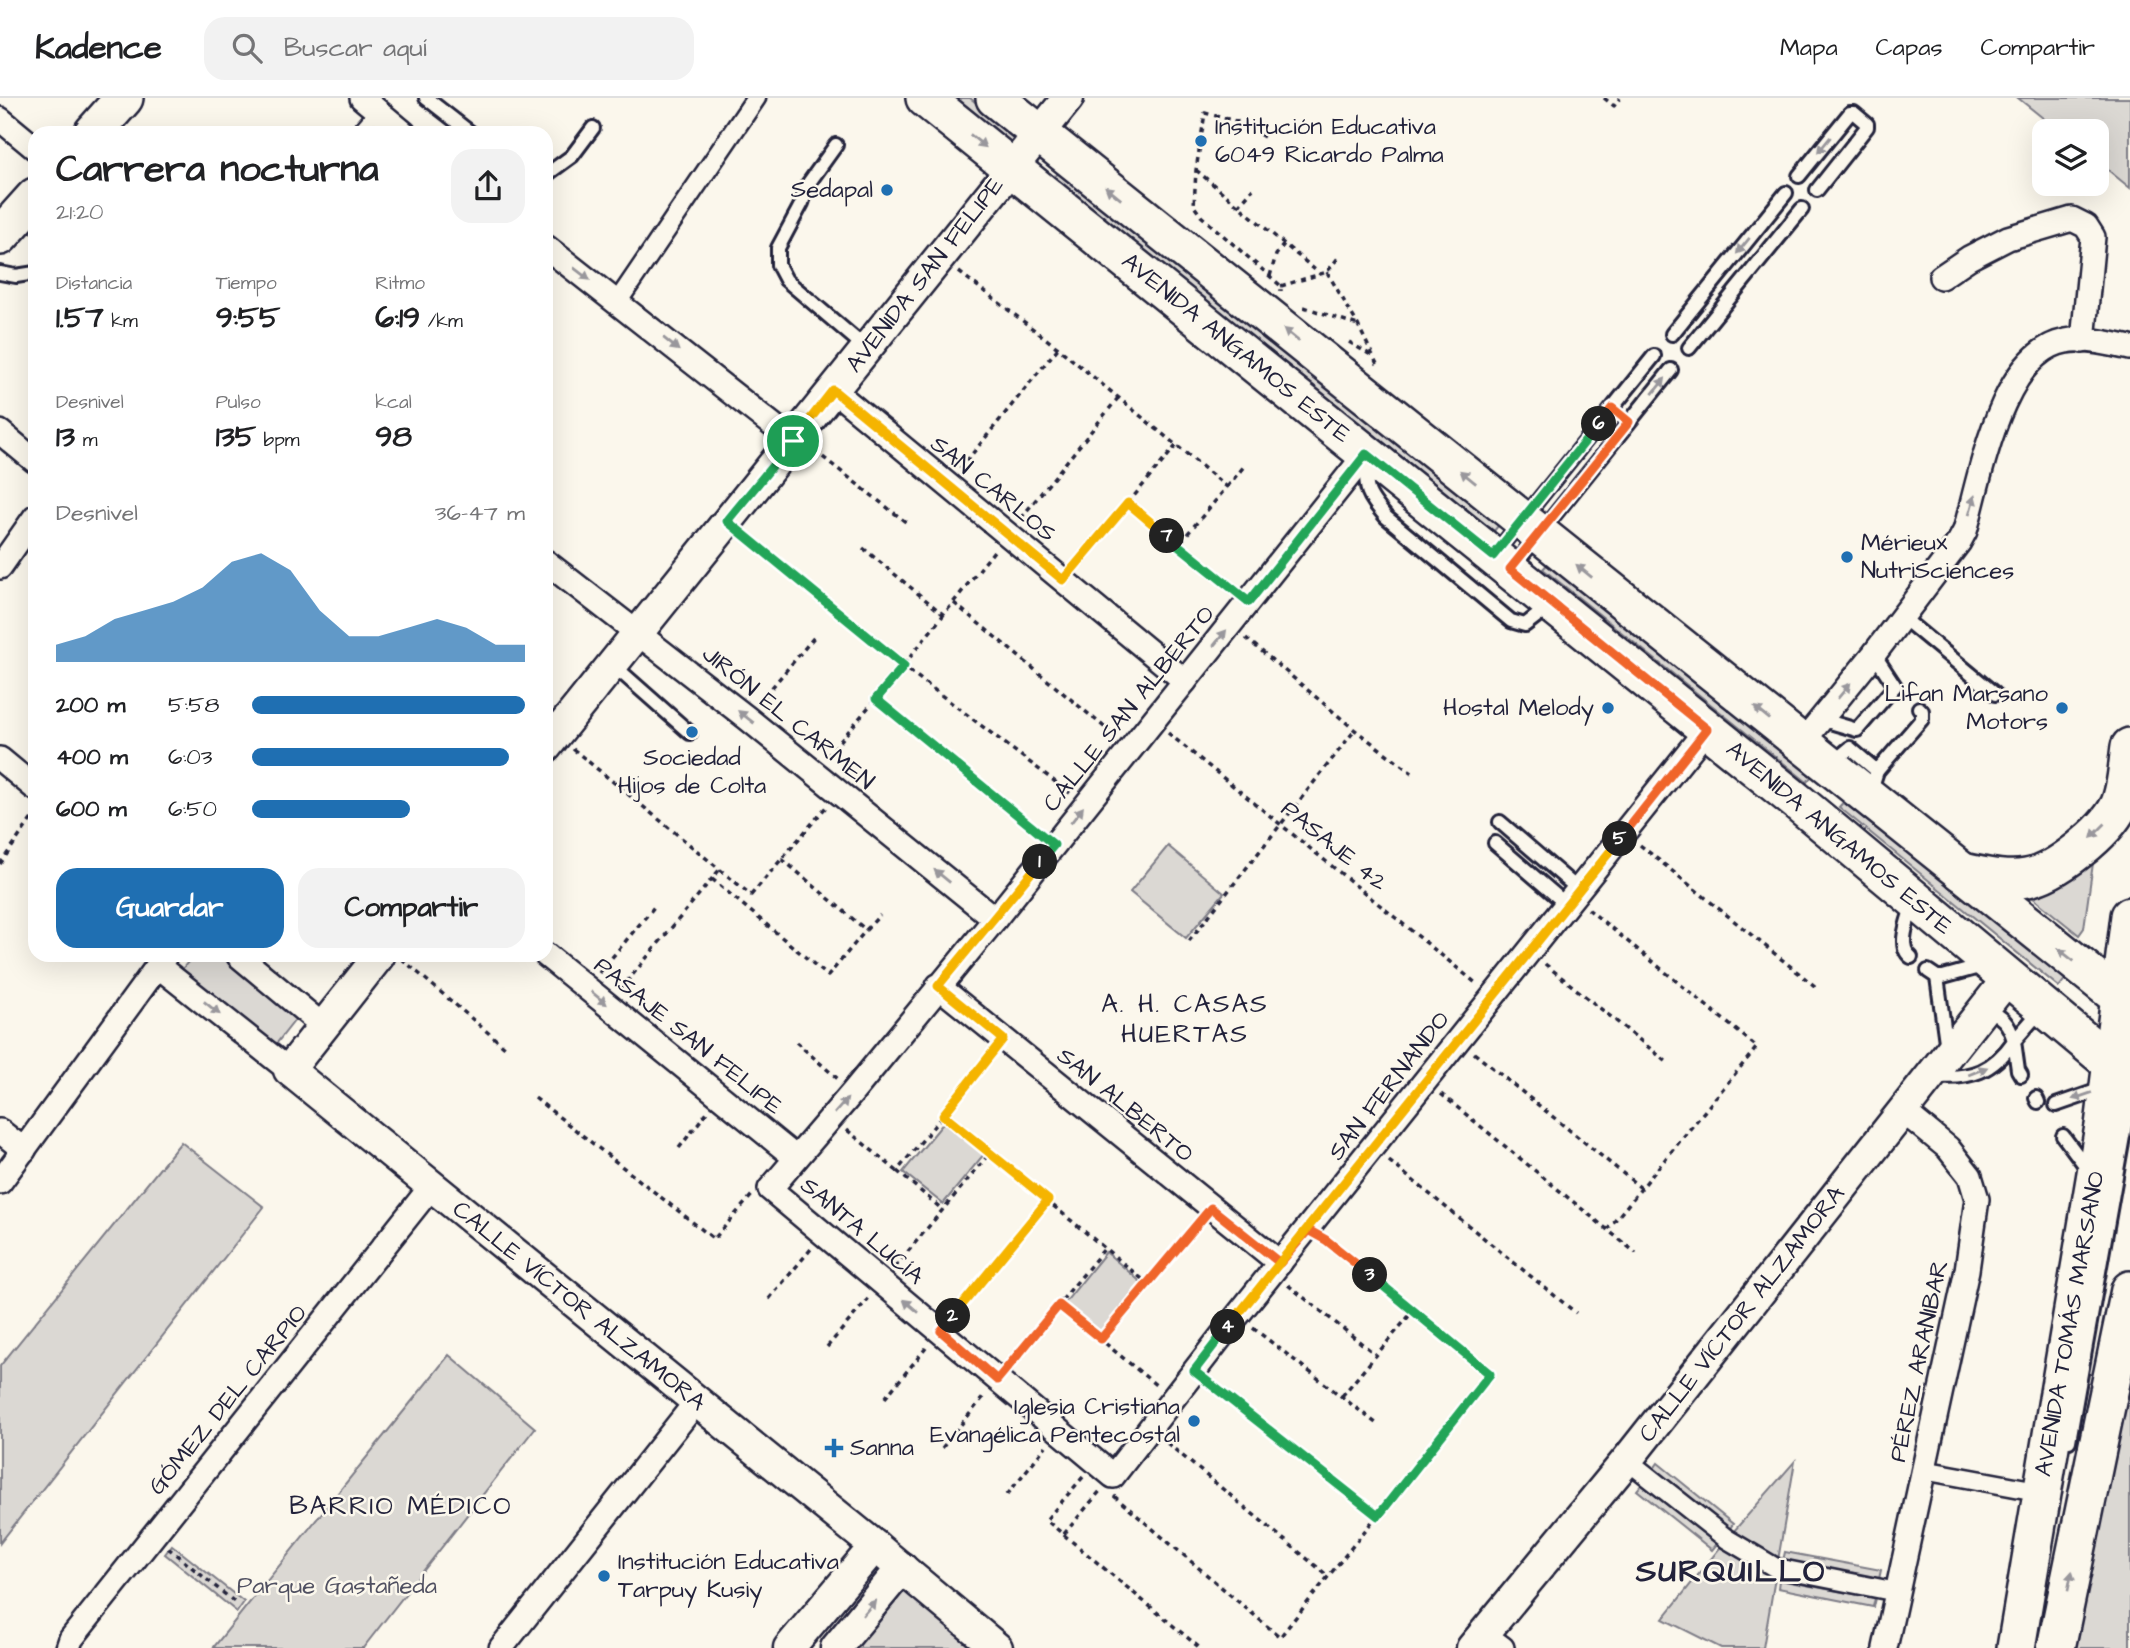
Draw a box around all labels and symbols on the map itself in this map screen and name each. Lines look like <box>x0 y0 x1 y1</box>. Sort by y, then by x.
place label: Institución Educativa 6049 Ricardo Palma <box>1215 110 1444 172</box>
one-way arrow <box>969 133 986 148</box>
marker: Institución Educativa 6049 Ricardo Palma <box>1193 133 1209 149</box>
one-way arrow <box>1817 135 1832 153</box>
street label: AVENIDA SAN FELIPE <box>838 170 1012 380</box>
place label: Sedapal <box>791 173 873 207</box>
marker: Sedapal <box>879 182 895 198</box>
one-way arrow <box>1105 186 1122 201</box>
one-way arrow <box>1735 237 1750 255</box>
street label: AVENIDA ANGAMOS ESTE <box>1114 245 1358 451</box>
one-way arrow <box>573 267 591 281</box>
one-way arrow <box>1282 328 1300 343</box>
one-way arrow <box>662 336 680 351</box>
one-way arrow <box>1651 377 1666 394</box>
pin: 6 <box>1582 406 1616 442</box>
pin <box>763 411 823 471</box>
street label: SAN CARLOS <box>923 428 1063 550</box>
one-way arrow <box>1460 470 1478 485</box>
one-way arrow <box>1967 494 1978 516</box>
pin: 7 <box>1150 518 1184 554</box>
place label: Mérieux NutriSciences <box>1861 526 2014 588</box>
marker: Mérieux NutriSciences <box>1839 549 1855 565</box>
one-way arrow <box>1576 563 1594 578</box>
street label: CALLE SAN ALBERTO <box>1035 599 1223 819</box>
one-way arrow <box>1212 630 1227 647</box>
street label: JIRÓN EL CARMEN <box>694 638 882 798</box>
place label: Lifan Marsano Motors <box>1885 677 2048 739</box>
one-way arrow <box>1836 682 1851 699</box>
place label: Hostal Melody <box>1443 691 1594 726</box>
marker: Hostal Melody <box>1600 700 1616 716</box>
marker: Lifan Marsano Motors <box>2054 700 2070 716</box>
one-way arrow <box>1754 705 1772 720</box>
one-way arrow <box>737 710 754 725</box>
marker: Sociedad Hijos de Colta <box>684 724 700 740</box>
street label: AVENIDA ANGAMOS ESTE <box>1719 733 1959 943</box>
place label: Sociedad Hijos de Colta <box>618 741 766 803</box>
street label: PASAJE 42 <box>1274 792 1395 900</box>
one-way arrow <box>1069 807 1084 824</box>
pin: 5 <box>1602 822 1638 856</box>
one-way arrow <box>2090 823 2107 839</box>
pin: 1 <box>1023 844 1058 880</box>
one-way arrow <box>933 868 951 883</box>
one-way arrow <box>2058 947 2076 962</box>
street label: PASAJE SAN FELIPE <box>586 949 790 1123</box>
district label: A. H. CASAS HUERTAS <box>1101 986 1269 1052</box>
one-way arrow <box>590 990 607 1005</box>
one-way arrow <box>202 1001 220 1016</box>
street label: SAN FERNANDO <box>1320 1004 1458 1168</box>
street label: SAN ALBERTO <box>1049 1039 1201 1171</box>
one-way arrow <box>1968 1066 1989 1077</box>
one-way arrow <box>2071 1091 2092 1102</box>
one-way arrow <box>833 1097 849 1115</box>
street label: SANTA LUCÍA <box>793 1169 931 1293</box>
street label: AVENIDA TOMÁS MARSANO <box>2026 1169 2114 1479</box>
street label: CALLE VÍCTOR ALZAMORA <box>1631 1178 1853 1450</box>
street label: CALLE VÍCTOR ALZAMORA <box>445 1193 713 1419</box>
street label: PÉREZ ARANIBAR <box>1881 1257 1957 1465</box>
pin: 3 <box>1352 1258 1388 1292</box>
street label: GÓMEZ DEL CARPIO <box>141 1298 315 1502</box>
pin: 2 <box>936 1298 970 1334</box>
one-way arrow <box>902 1299 919 1314</box>
pin: 4 <box>1210 1310 1246 1344</box>
place label: Iglesia Cristiana Evangélica Pentecostal <box>930 1390 1180 1453</box>
marker: Iglesia Cristiana Evangélica Pentecostal <box>1186 1413 1202 1429</box>
place label: Sanna <box>850 1431 914 1465</box>
marker: Sanna <box>824 1438 844 1458</box>
district label: BARRIO MÉDICO <box>289 1488 513 1524</box>
place label: Institución Educativa Tarpuy Kusiy <box>618 1545 839 1608</box>
district label: SURQUILLO <box>1635 1549 1826 1594</box>
marker: Institución Educativa Tarpuy Kusiy <box>596 1568 612 1584</box>
park label: Parque Gastañeda <box>237 1569 437 1603</box>
one-way arrow <box>2064 1570 2075 1592</box>
one-way arrow <box>861 1600 876 1617</box>

